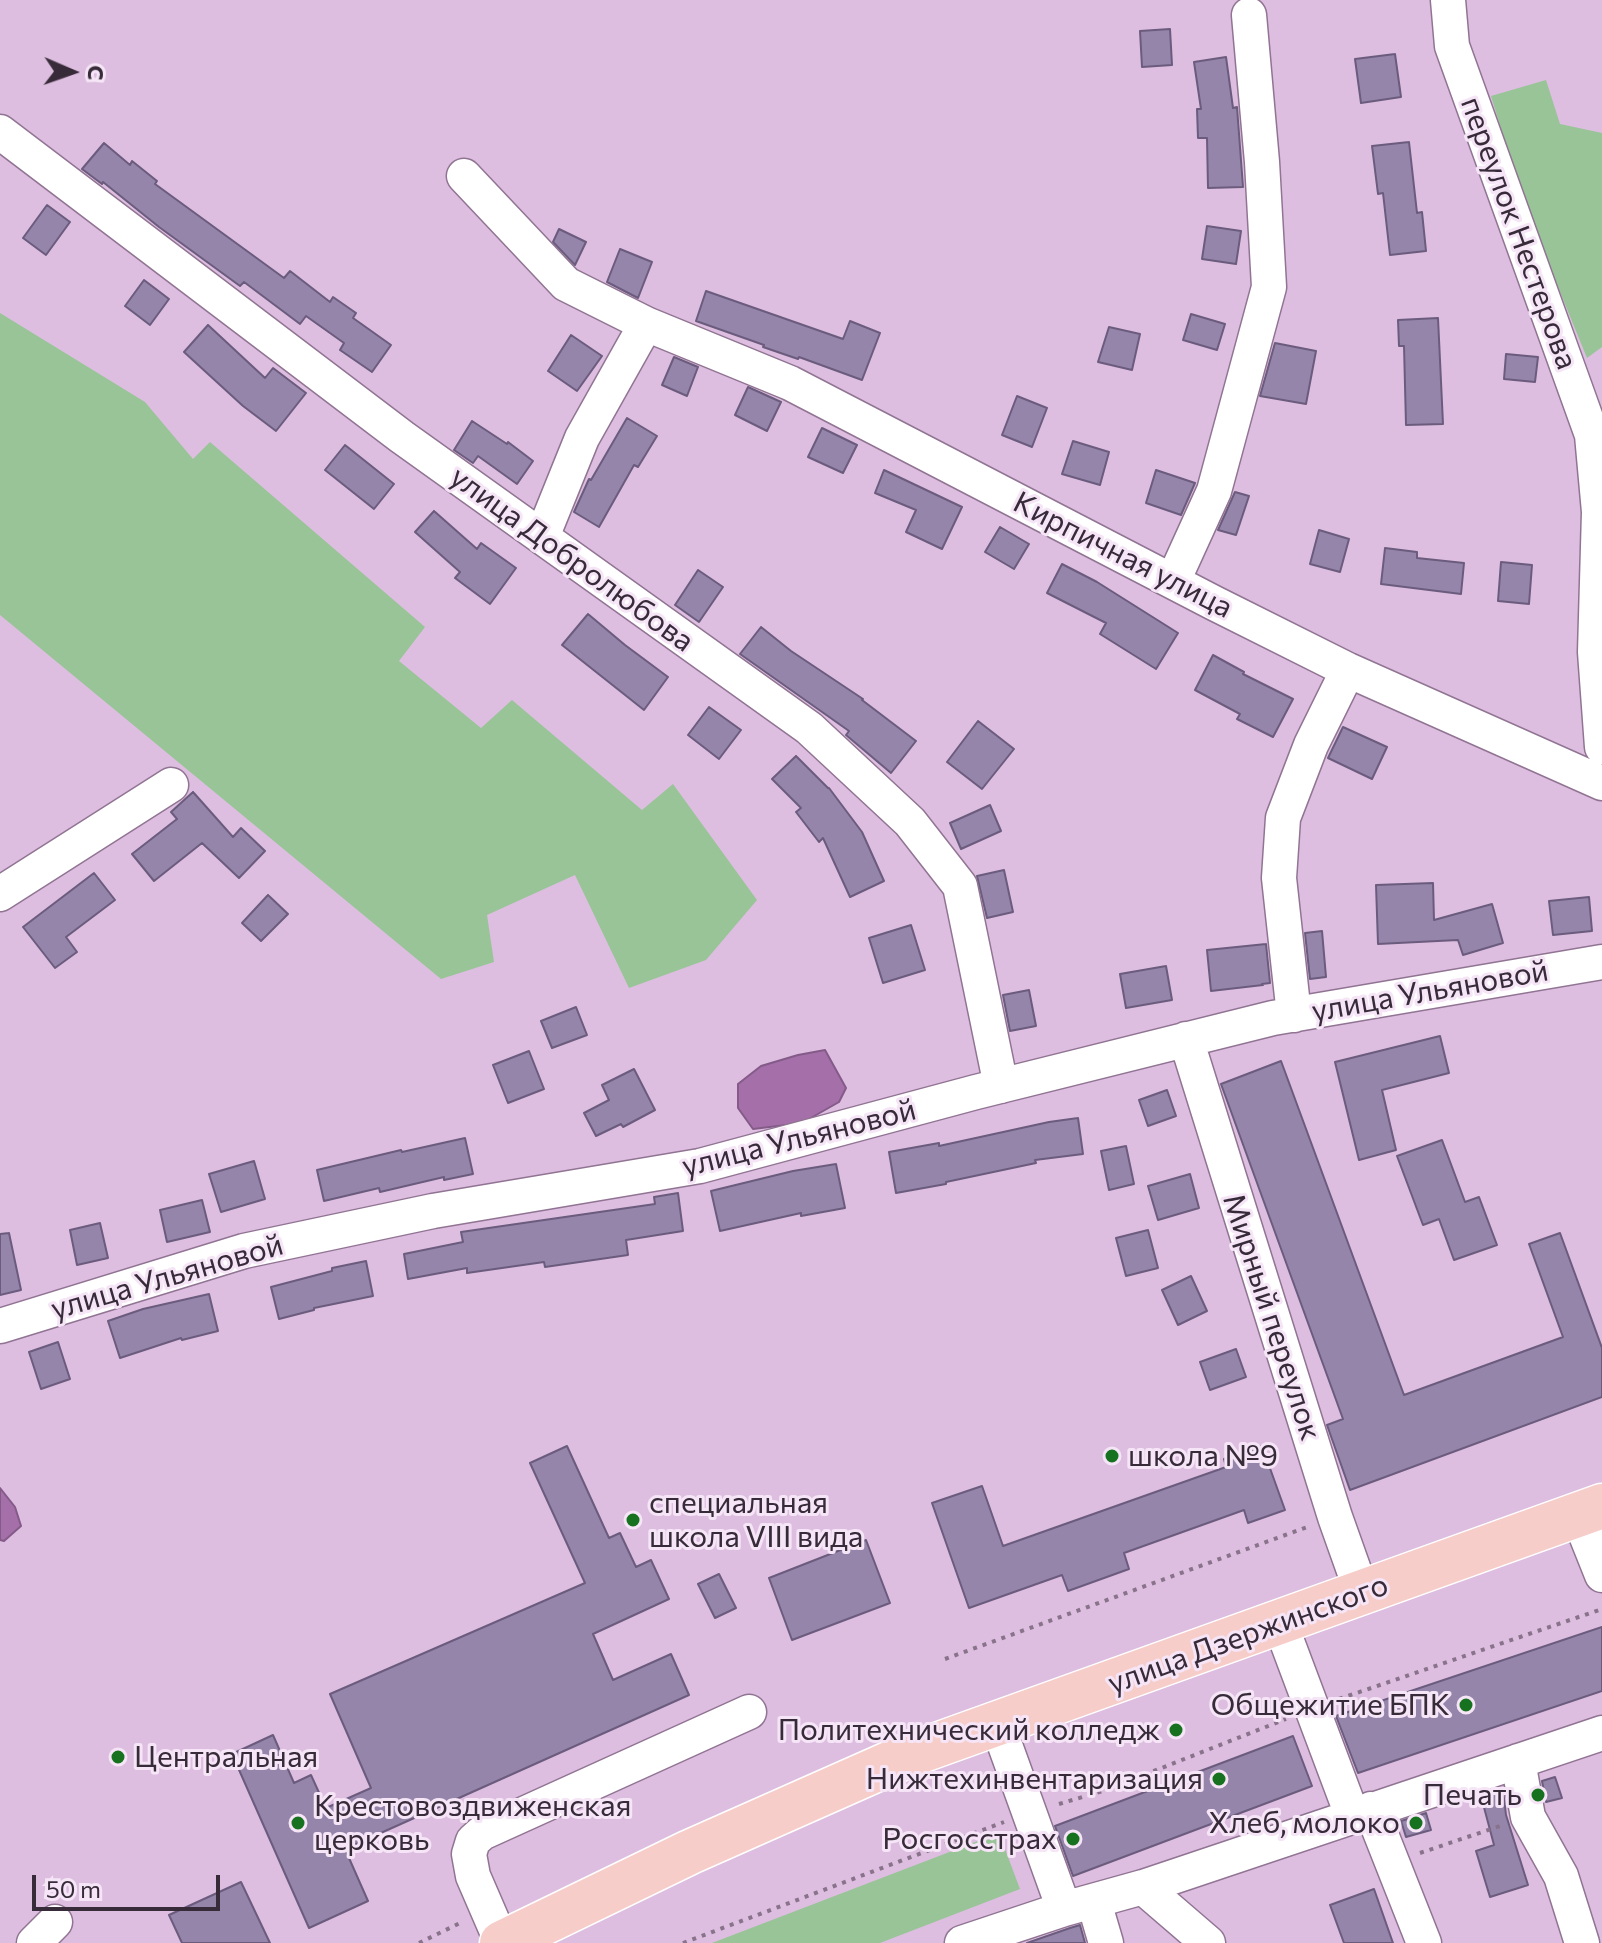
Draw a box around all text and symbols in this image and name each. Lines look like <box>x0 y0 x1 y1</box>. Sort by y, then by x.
north arrow <box>32 32 112 112</box>
text: С <box>83 65 110 81</box>
street label: переулок Нестерова <box>1453 92 1585 374</box>
street label: улица Добролюбова <box>443 459 701 659</box>
street label: Кирпичная улица <box>1007 484 1239 626</box>
street label: улица Ульяновой <box>1309 952 1551 1030</box>
street label: улица Ульяновой <box>678 1092 920 1184</box>
street label: Мирный переулок <box>1215 1189 1329 1445</box>
street label: улица Ульяновой <box>47 1227 287 1327</box>
place label: школа №9 <box>1128 1438 1278 1474</box>
marker: школа №9 <box>1103 1447 1121 1465</box>
place label: специальная школа VIII вида <box>649 1485 863 1556</box>
marker: специальная школа VIII вида <box>624 1511 642 1529</box>
street label: улица Дзержинского <box>1103 1567 1393 1701</box>
place label: Общежитие БПК <box>1211 1687 1450 1723</box>
marker: Общежитие БПК <box>1457 1696 1475 1714</box>
place label: Политехнический колледж <box>778 1712 1160 1748</box>
marker: Политехнический колледж <box>1167 1721 1185 1739</box>
place label: Центральная <box>134 1739 318 1775</box>
marker: Центральная <box>109 1748 127 1766</box>
place label: Нижтехинвентаризация <box>866 1761 1203 1797</box>
marker: Нижтехинвентаризация <box>1210 1770 1228 1788</box>
place label: Печать <box>1423 1777 1522 1813</box>
marker: Печать <box>1529 1786 1547 1804</box>
place label: Крестовоздвиженская церковь <box>314 1788 631 1858</box>
place label: Хлеб, молоко <box>1209 1805 1400 1841</box>
marker: Крестовоздвиженская церковь <box>289 1814 307 1832</box>
marker: Хлеб, молоко <box>1407 1814 1425 1832</box>
place label: Росгосстрах <box>882 1821 1057 1857</box>
marker: Росгосстрах <box>1064 1830 1082 1848</box>
scale bar <box>36 1859 224 1909</box>
text: 50 m <box>46 1874 101 1903</box>

